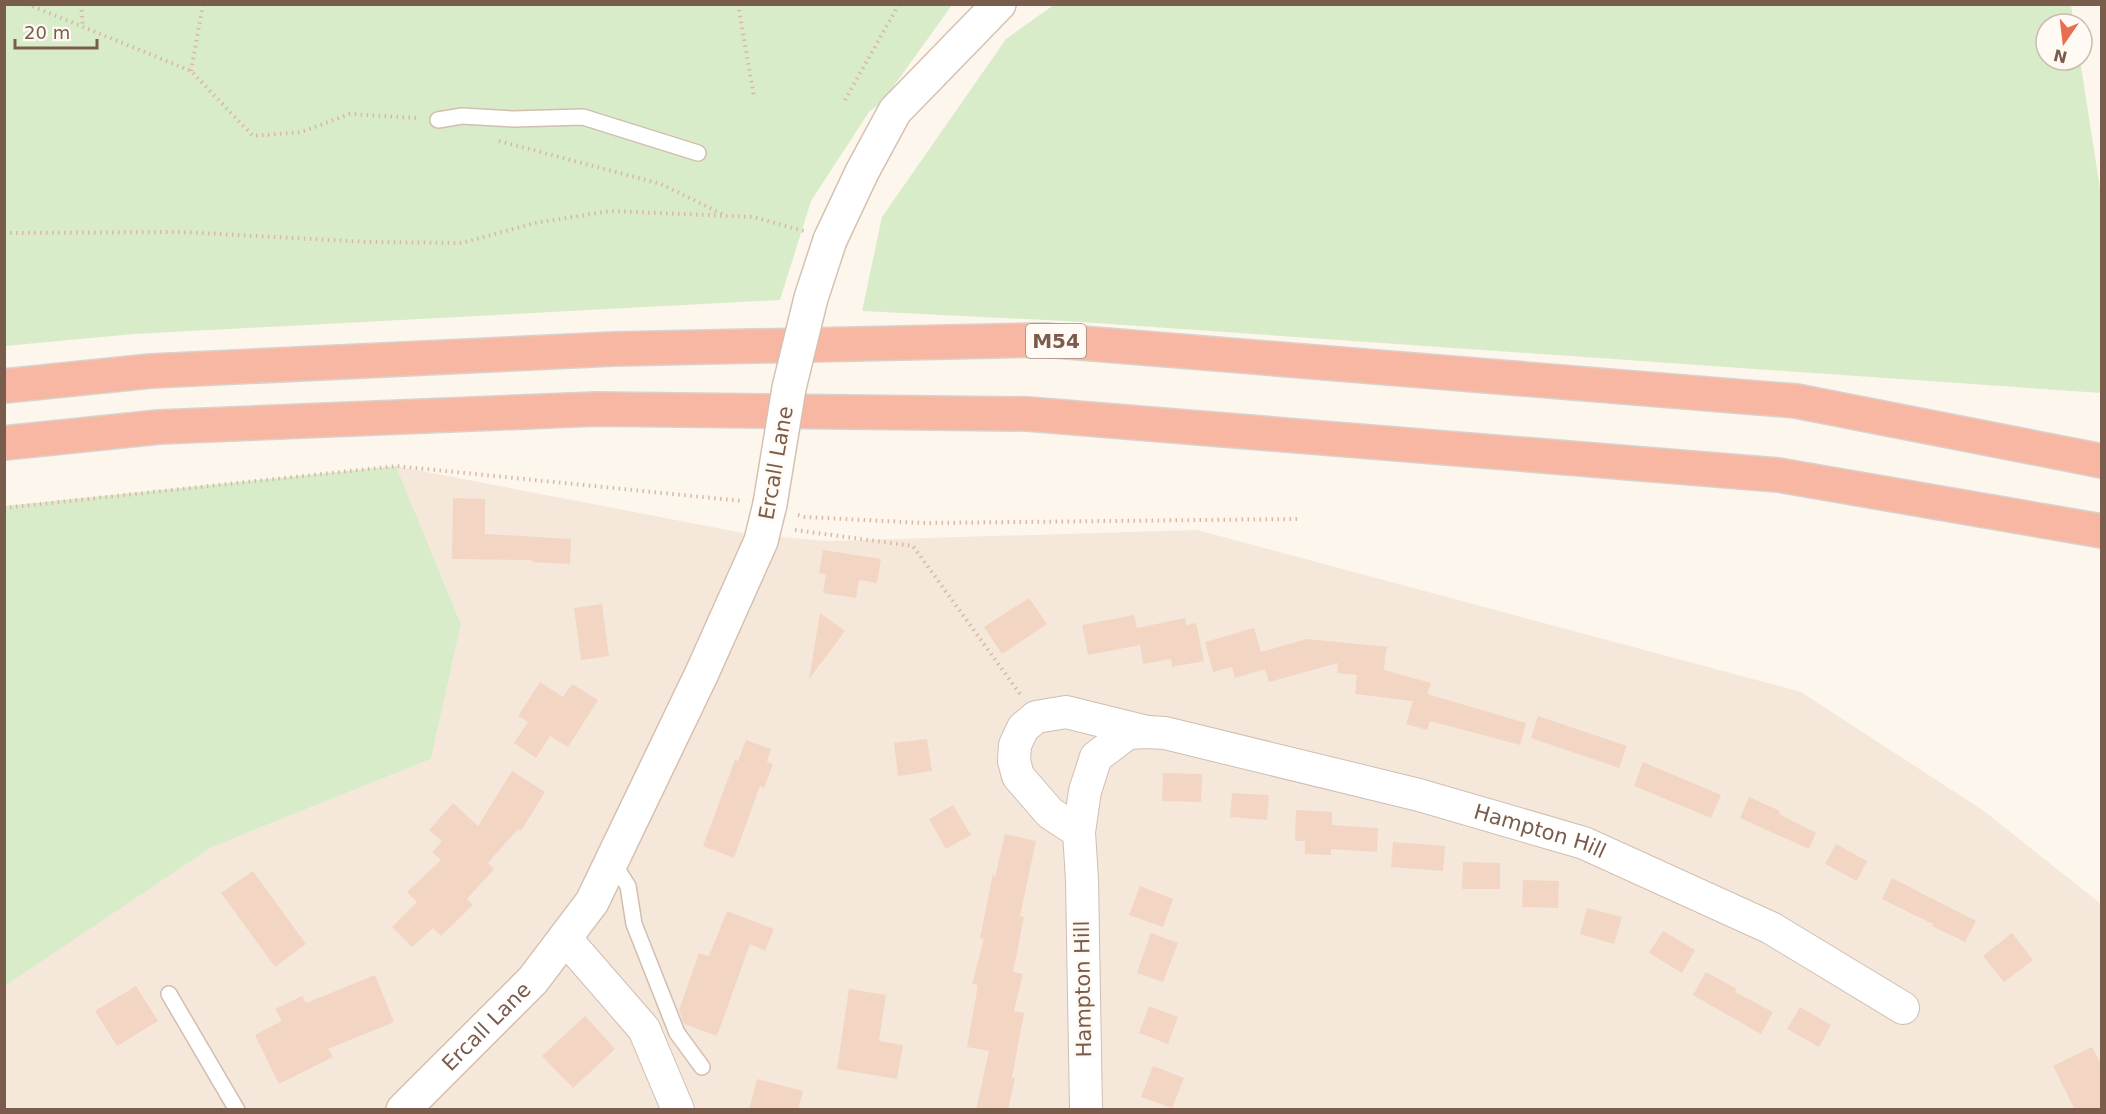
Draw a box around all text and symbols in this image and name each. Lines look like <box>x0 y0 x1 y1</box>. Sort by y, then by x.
scale bar <box>15 12 98 50</box>
north arrow <box>2034 12 2094 72</box>
text: 20 m <box>24 22 70 43</box>
text: N <box>2052 45 2069 67</box>
road number: M54 <box>1026 324 1086 358</box>
street label: Ercall Lane <box>754 404 798 522</box>
street label: Hampton Hill <box>1471 800 1610 863</box>
street label: Hampton Hill <box>1070 920 1096 1058</box>
street label: Ercall Lane <box>437 977 536 1076</box>

